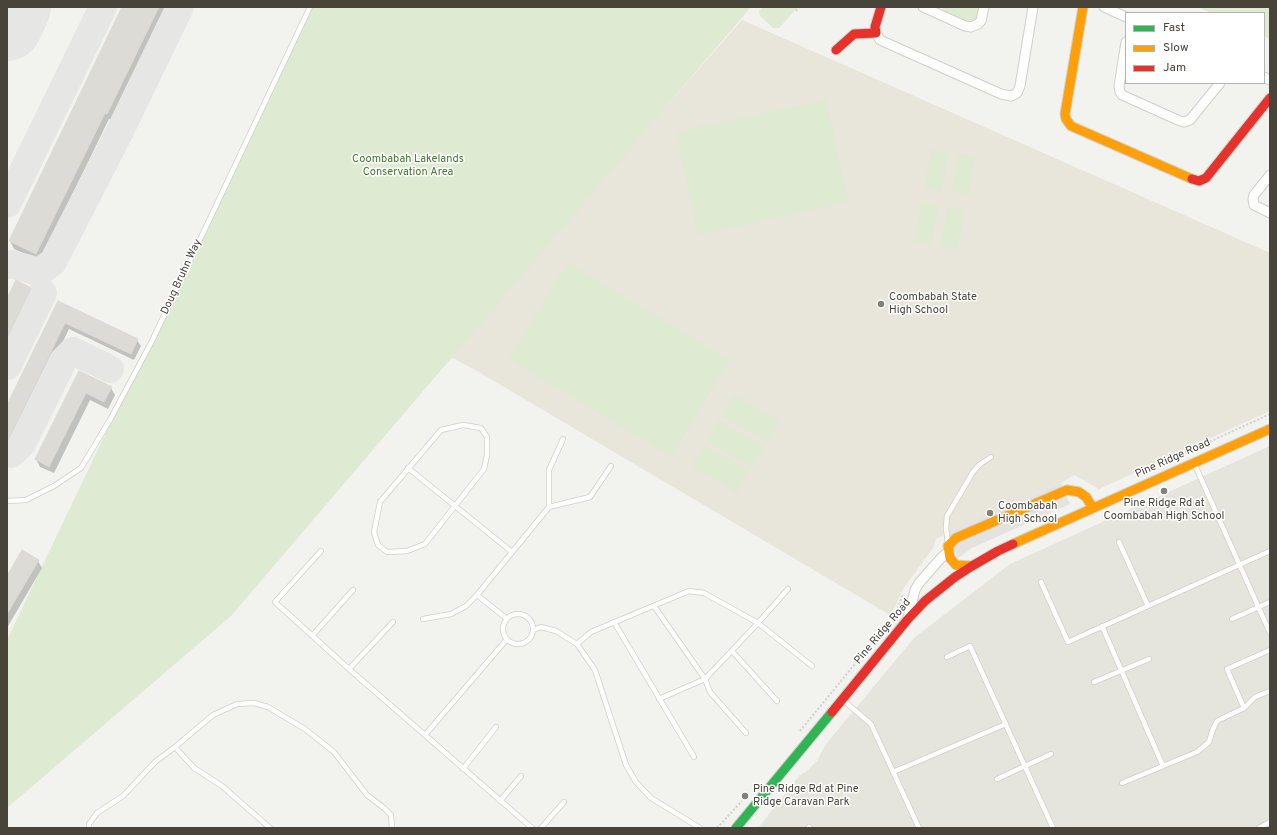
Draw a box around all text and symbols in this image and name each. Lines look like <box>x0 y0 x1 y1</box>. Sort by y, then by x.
legend <box>1125 12 1265 84</box>
text: Fast <box>1163 20 1185 36</box>
text: Slow <box>1163 40 1189 56</box>
text: Jam <box>1163 60 1186 76</box>
park label: Coombabah Lakelands Conservation Area <box>352 153 464 179</box>
street label: Doug Bruhn Way <box>159 237 205 317</box>
place label: Coombabah State High School <box>889 291 977 317</box>
marker: Coombabah State High School <box>876 299 886 309</box>
street label: Pine Ridge Road <box>1133 437 1213 481</box>
marker: Pine Ridge Rd at Coombabah High School <box>1159 486 1169 496</box>
place label: Pine Ridge Rd at Coombabah High School <box>1104 497 1224 523</box>
place label: Coombabah High School <box>998 500 1057 526</box>
marker: Coombabah High School <box>985 508 995 518</box>
street label: Pine Ridge Road <box>852 597 914 667</box>
place label: Pine Ridge Rd at Pine Ridge Caravan Park <box>753 783 859 809</box>
marker: Pine Ridge Rd at Pine Ridge Caravan Park <box>740 791 750 801</box>

